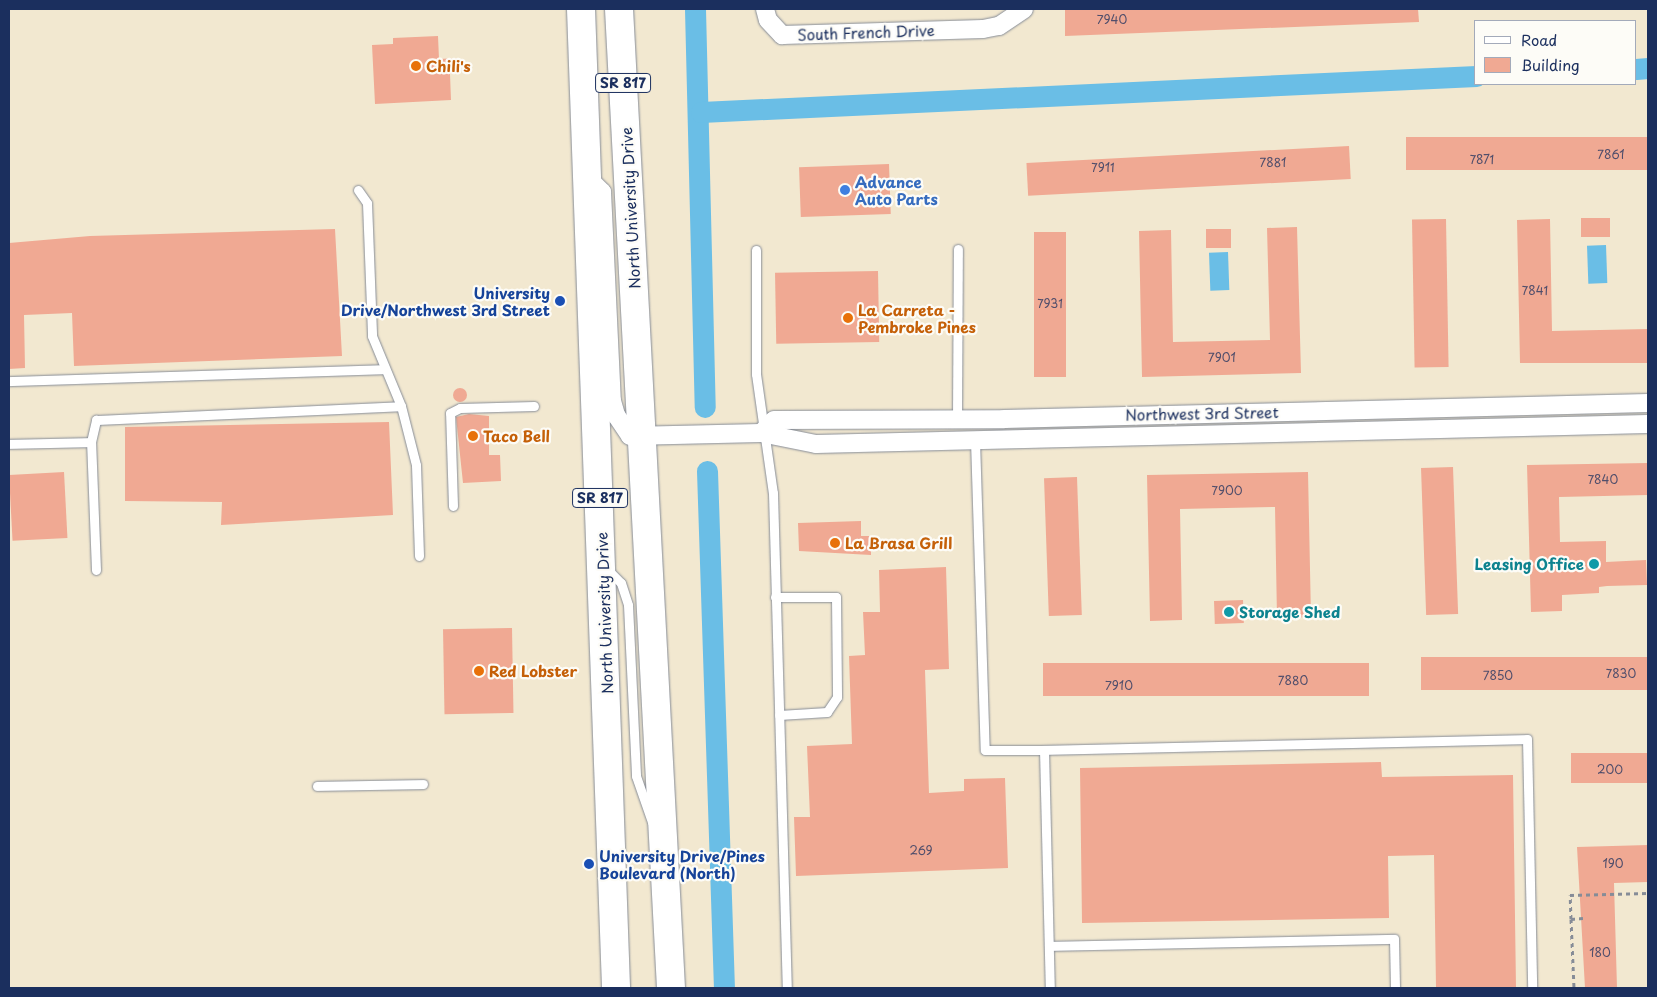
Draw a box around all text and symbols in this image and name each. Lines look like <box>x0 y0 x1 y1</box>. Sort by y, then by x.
house number: 7940 <box>1097 13 1127 27</box>
legend <box>1474 20 1637 85</box>
street label: South French Drive <box>797 21 935 43</box>
text: Road <box>1521 28 1557 51</box>
text: Building <box>1521 53 1580 76</box>
place label: Chili's <box>426 57 471 75</box>
marker: Chili's <box>410 60 422 72</box>
road number: SR 817 <box>594 72 652 95</box>
street label: North University Drive <box>617 127 643 289</box>
house number: 7861 <box>1597 148 1625 162</box>
house number: 7871 <box>1470 153 1494 167</box>
house number: 7881 <box>1260 156 1286 170</box>
house number: 7911 <box>1091 161 1115 175</box>
place label: Advance Auto Parts <box>855 172 939 207</box>
marker: Advance Auto Parts <box>839 184 851 196</box>
place label: University Drive/Northwest 3rd Street <box>340 283 550 318</box>
house number: 7841 <box>1522 284 1548 298</box>
marker: University Drive/Northwest 3rd Street <box>554 295 566 307</box>
house number: 7931 <box>1037 297 1063 311</box>
place label: La Carreta - Pembroke Pines <box>858 300 976 335</box>
marker: La Carreta - Pembroke Pines <box>842 312 854 324</box>
house number: 7901 <box>1208 351 1236 365</box>
street label: Northwest 3rd Street <box>1125 403 1279 423</box>
place label: Taco Bell <box>483 427 551 445</box>
marker: Taco Bell <box>467 430 479 442</box>
house number: 7840 <box>1588 473 1618 487</box>
house number: 7900 <box>1211 484 1243 498</box>
road number: SR 817 <box>571 486 629 509</box>
street label: North University Drive <box>592 532 616 694</box>
place label: La Brasa Grill <box>845 534 952 552</box>
marker: La Brasa Grill <box>829 537 841 549</box>
place label: Leasing Office <box>1475 555 1584 573</box>
marker: Leasing Office <box>1588 558 1600 570</box>
place label: Storage Shed <box>1239 603 1340 621</box>
marker: Storage Shed <box>1223 606 1235 618</box>
place label: Red Lobster <box>489 662 579 680</box>
marker: Red Lobster <box>473 665 485 677</box>
house number: 7830 <box>1606 667 1636 681</box>
house number: 7850 <box>1483 669 1513 683</box>
house number: 7880 <box>1278 674 1308 688</box>
house number: 7910 <box>1105 679 1133 693</box>
house number: 200 <box>1597 763 1623 777</box>
house number: 269 <box>909 844 933 858</box>
place label: University Drive/Pines Boulevard (North) <box>599 846 765 881</box>
house number: 190 <box>1602 857 1624 871</box>
marker: University Drive/Pines Boulevard (North) <box>583 858 595 870</box>
house number: 180 <box>1589 946 1611 960</box>

